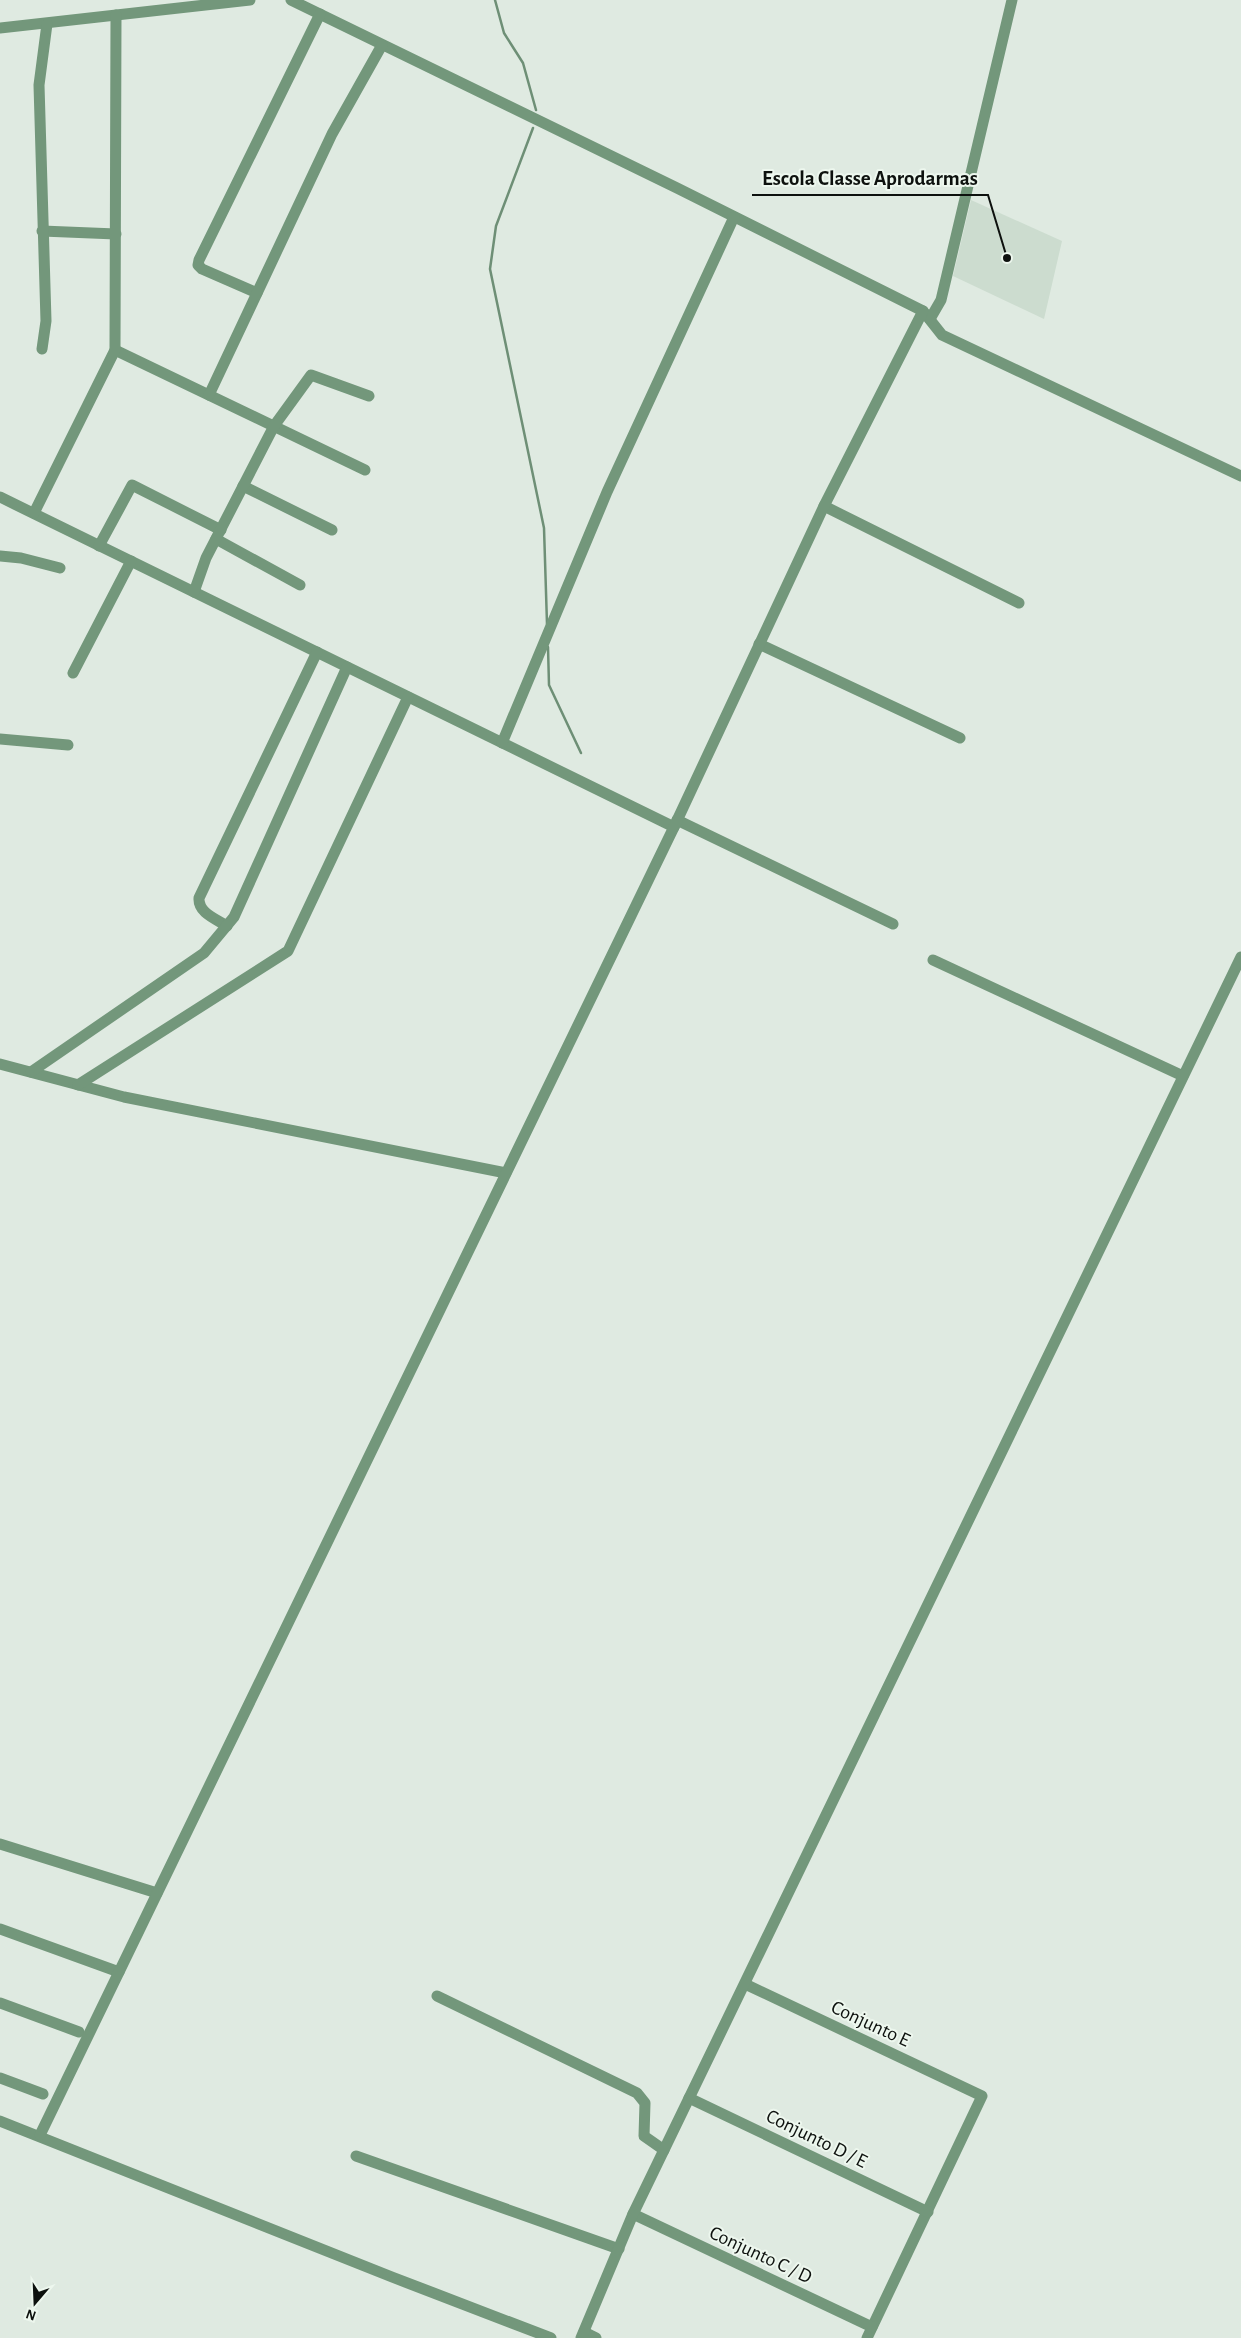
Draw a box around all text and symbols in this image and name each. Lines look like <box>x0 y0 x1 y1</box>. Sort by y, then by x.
callout: Escola Classe Aprodarmas <box>752 159 988 195</box>
text: Escola Classe Aprodarmas <box>762 168 978 189</box>
street label: Conjunto E <box>828 1997 913 2051</box>
street label: Conjunto D / E <box>763 2106 871 2172</box>
street label: Conjunto C / D <box>706 2223 815 2287</box>
north arrow <box>10 2278 60 2328</box>
text: N <box>24 2306 38 2323</box>

